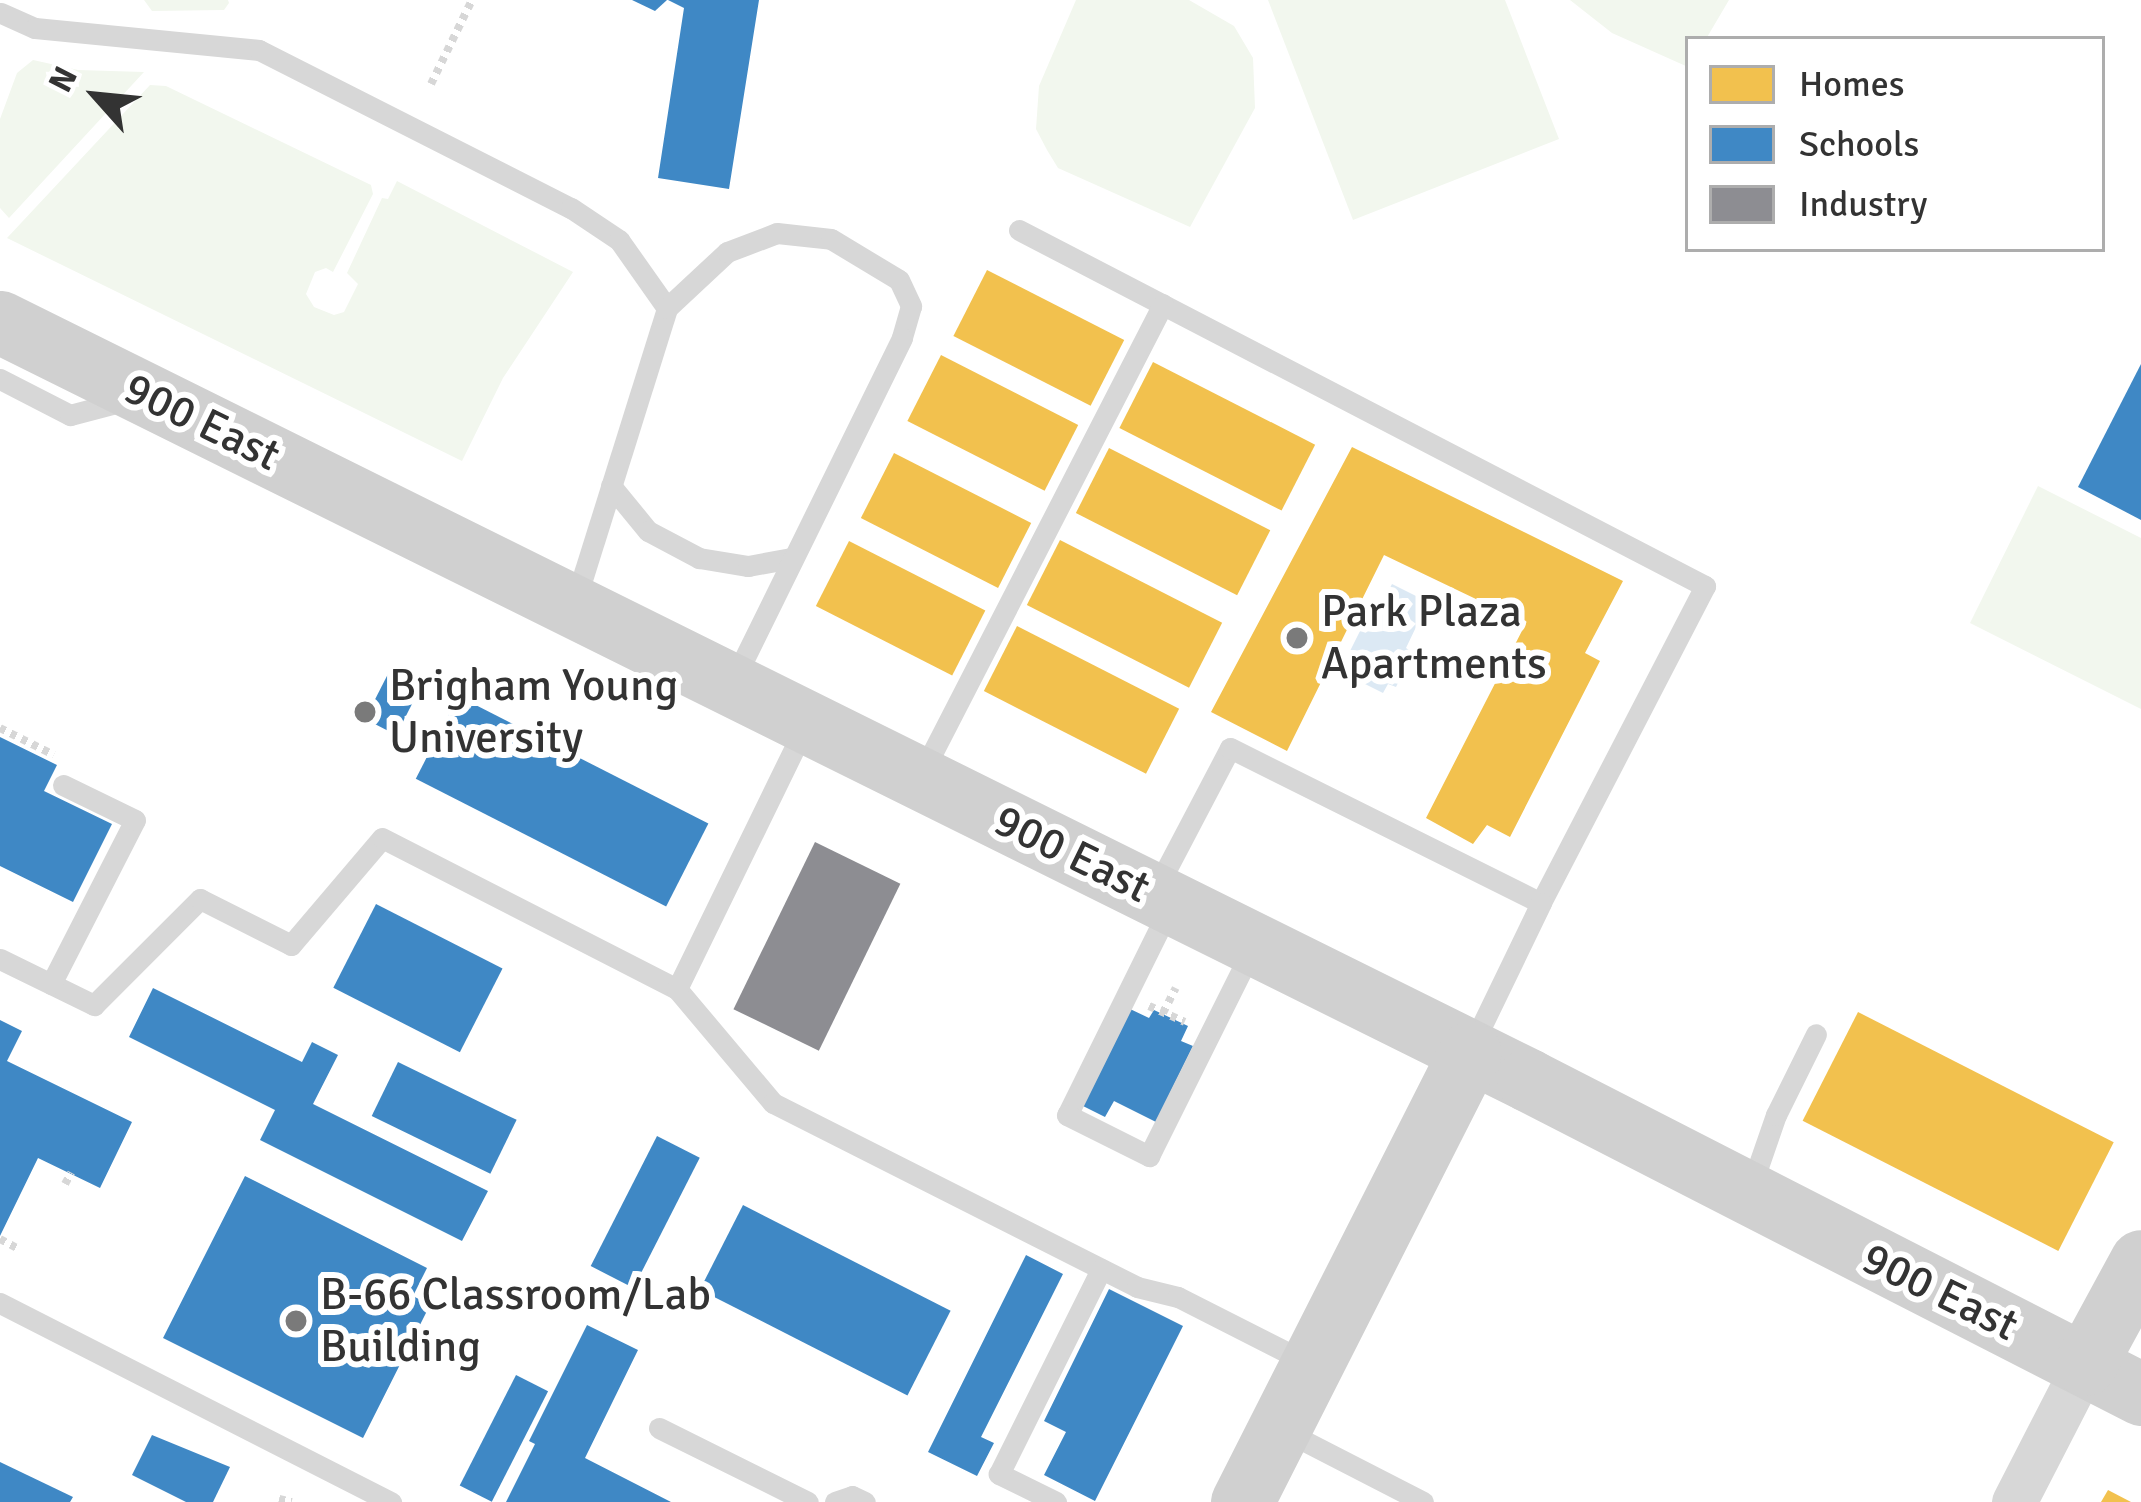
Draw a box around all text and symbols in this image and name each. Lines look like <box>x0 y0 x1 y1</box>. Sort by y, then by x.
north arrow <box>36 36 156 156</box>
legend <box>1685 36 2105 252</box>
text: N <box>40 60 87 99</box>
text: Homes <box>1799 62 1904 107</box>
text: Schools <box>1799 122 1919 167</box>
text: Industry <box>1799 182 1927 227</box>
street label: 900 East <box>115 361 289 483</box>
place label: Park Plaza Apartments <box>1321 585 1547 691</box>
marker: Park Plaza Apartments <box>1284 625 1310 651</box>
place label: Brigham Young University <box>389 659 678 765</box>
marker: Brigham Young University <box>352 699 378 725</box>
street label: 900 East <box>985 793 1159 915</box>
street label: 900 East <box>1853 1231 2027 1353</box>
place label: B-66 Classroom/Lab Building <box>320 1268 711 1374</box>
marker: B-66 Classroom/Lab Building <box>283 1308 309 1334</box>

